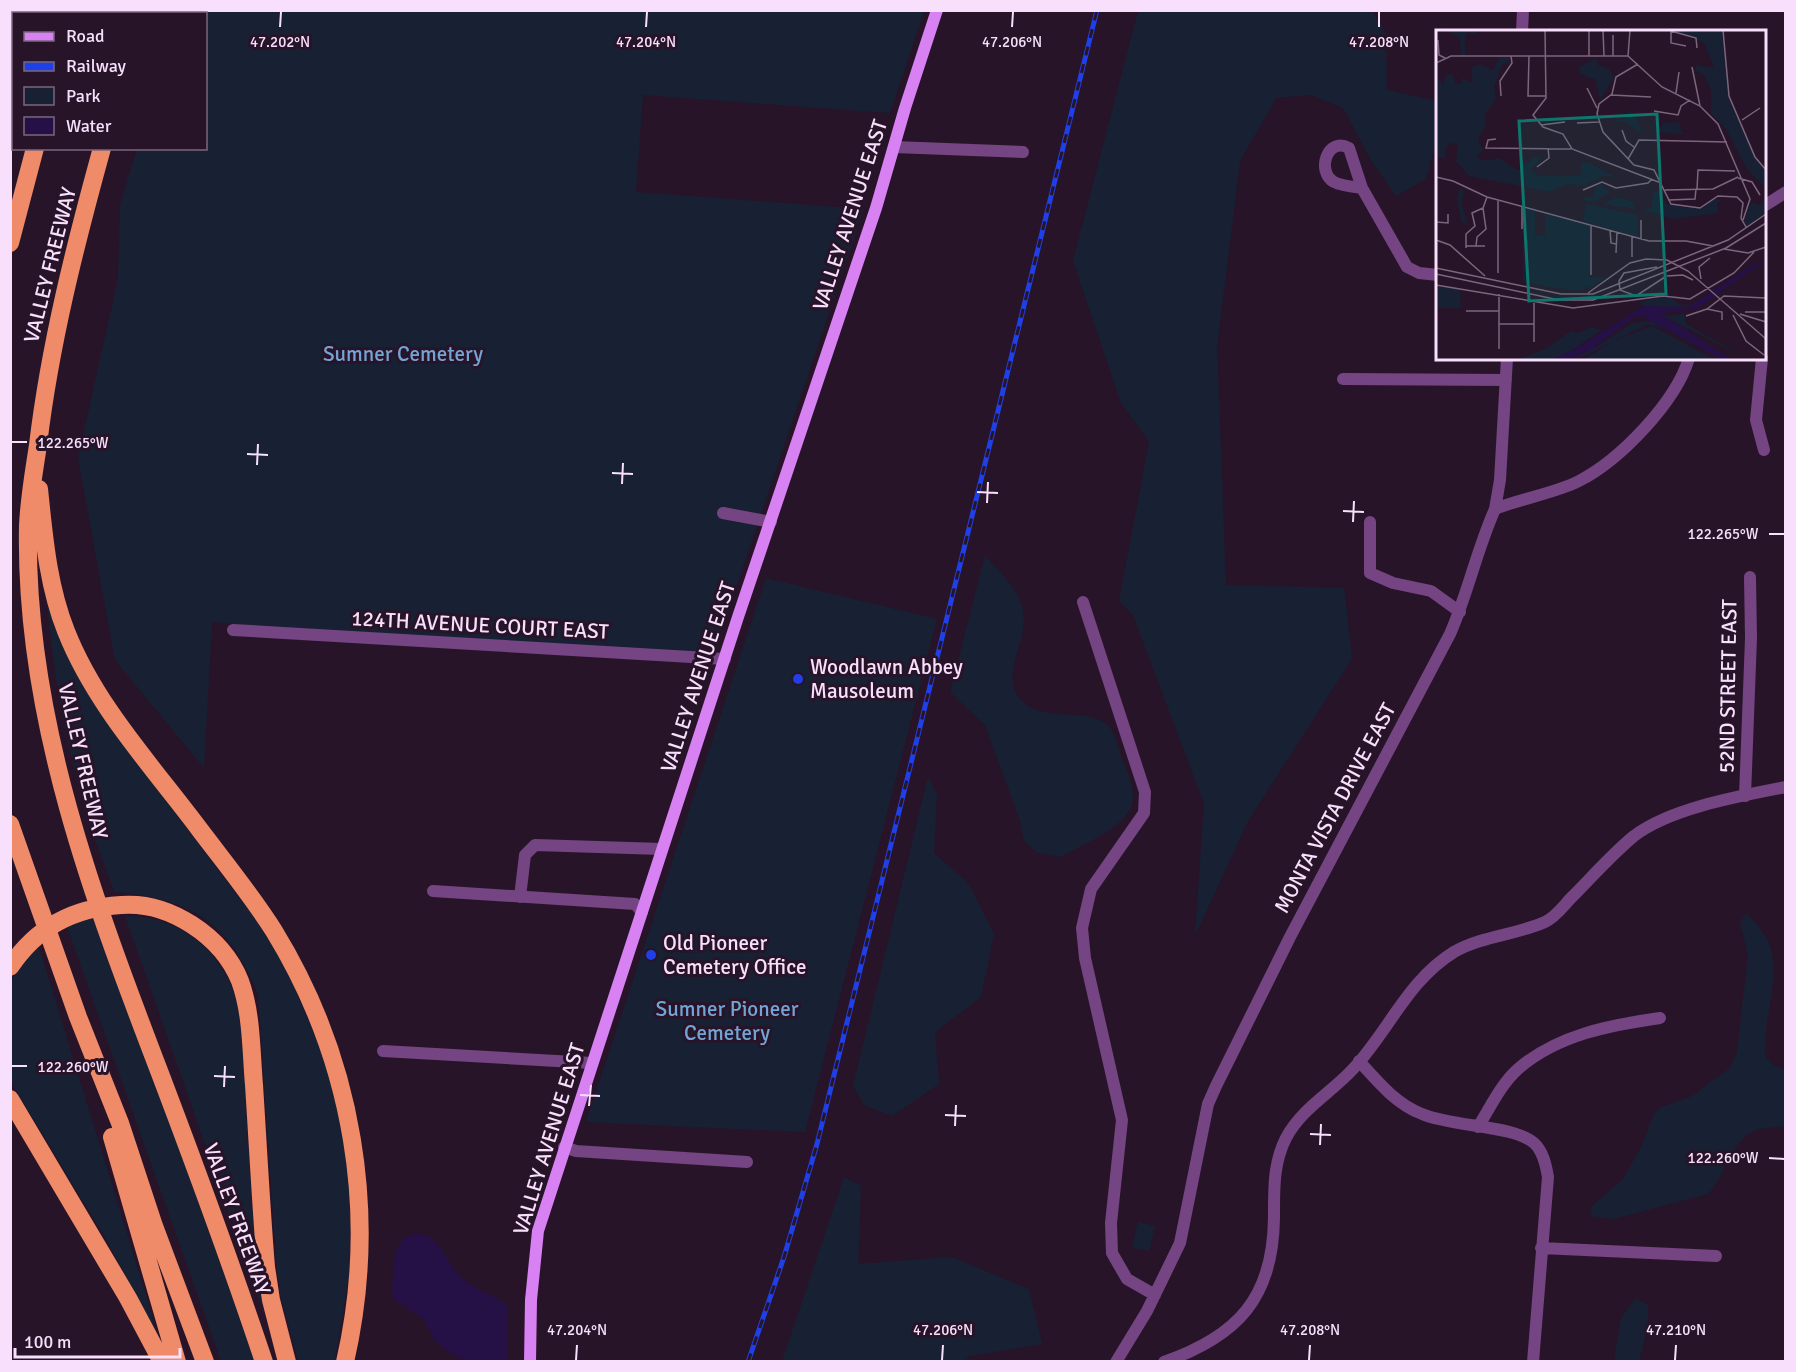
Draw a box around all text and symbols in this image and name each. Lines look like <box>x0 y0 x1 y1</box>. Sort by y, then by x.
legend <box>12 12 207 150</box>
text: Road <box>66 25 105 47</box>
inset map <box>1436 30 1766 360</box>
text: 47.202°N <box>250 33 310 51</box>
text: 47.204°N <box>616 33 676 51</box>
text: 47.206°N <box>982 33 1042 51</box>
text: 47.208°N <box>1349 33 1409 51</box>
text: Railway <box>66 55 127 77</box>
text: Park <box>66 85 101 107</box>
text: Water <box>66 115 112 137</box>
street label: VALLEY AVENUE EAST <box>807 116 893 314</box>
street label: VALLEY FREEWAY <box>18 184 82 345</box>
park label: Sumner Cemetery <box>323 341 483 367</box>
text: 122.265°W <box>38 434 109 452</box>
text: 122.265°W <box>1688 525 1759 543</box>
street label: VALLEY AVENUE EAST <box>655 578 741 776</box>
street label: 52ND STREET EAST <box>1713 598 1743 773</box>
street label: 124TH AVENUE COURT EAST <box>351 605 610 645</box>
place label: Woodlawn Abbey Mausoleum <box>810 654 963 704</box>
marker: Woodlawn Abbey Mausoleum <box>791 672 805 686</box>
street label: VALLEY FREEWAY <box>52 680 114 842</box>
street label: MONTA VISTA DRIVE EAST <box>1268 698 1402 918</box>
place label: Old Pioneer Cemetery Office <box>663 930 806 980</box>
marker: Old Pioneer Cemetery Office <box>644 948 658 962</box>
park label: Sumner Pioneer Cemetery <box>656 996 799 1046</box>
street label: VALLEY AVENUE EAST <box>507 1039 591 1238</box>
text: 122.260°W <box>38 1058 109 1076</box>
street label: VALLEY FREEWAY <box>198 1140 277 1299</box>
text: 122.260°W <box>1688 1149 1759 1167</box>
scale bar <box>15 1321 180 1359</box>
text: 47.204°N <box>547 1321 607 1339</box>
text: 47.206°N <box>913 1321 973 1339</box>
text: 47.208°N <box>1280 1321 1340 1339</box>
text: 47.210°N <box>1646 1321 1706 1339</box>
text: 100 m <box>24 1331 71 1353</box>

